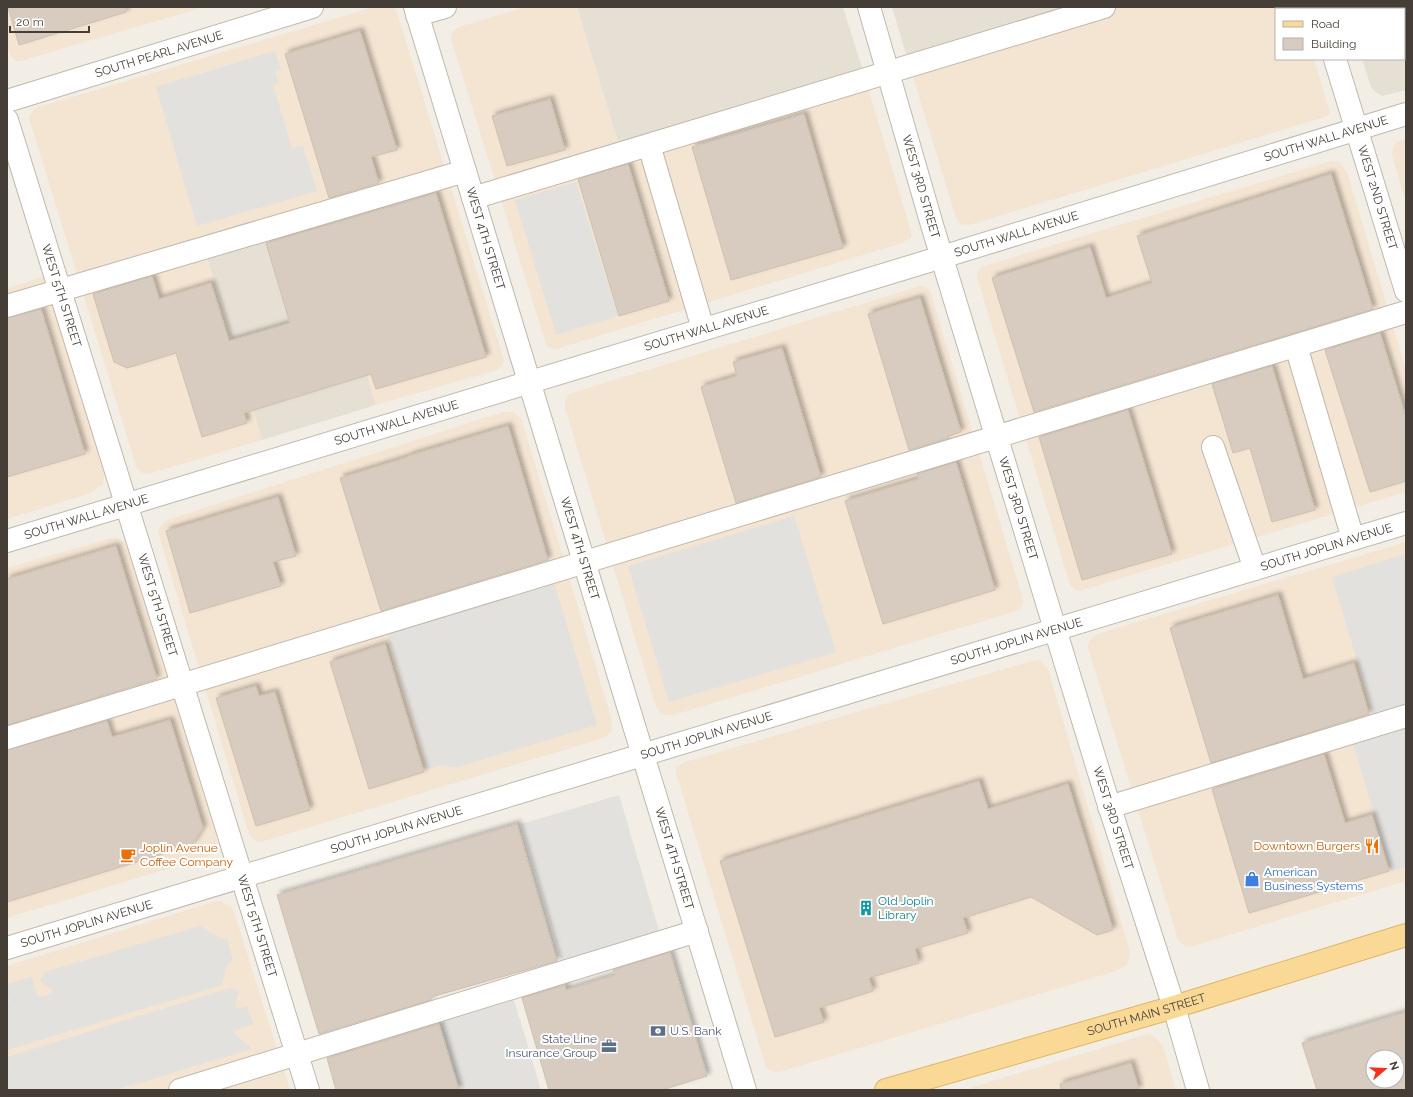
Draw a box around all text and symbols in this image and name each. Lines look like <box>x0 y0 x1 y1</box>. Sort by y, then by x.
scale bar <box>10 8 89 34</box>
legend <box>1275 8 1405 60</box>
text: 20 m <box>16 15 44 29</box>
text: Road <box>1311 17 1340 31</box>
street label: SOUTH PEARL AVENUE <box>93 28 225 80</box>
text: Building <box>1311 37 1357 51</box>
street label: SOUTH WALL AVENUE <box>1262 113 1390 164</box>
street label: WEST 3RD STREET <box>899 133 943 241</box>
street label: WEST 2ND STREET <box>1355 144 1400 252</box>
street label: WEST 4TH STREET <box>463 185 508 292</box>
street label: SOUTH WALL AVENUE <box>953 208 1080 260</box>
street label: WEST 5TH STREET <box>39 243 84 350</box>
street label: SOUTH WALL AVENUE <box>643 303 770 354</box>
street label: SOUTH WALL AVENUE <box>333 397 460 448</box>
street label: WEST 3RD STREET <box>996 455 1041 562</box>
street label: SOUTH WALL AVENUE <box>23 491 150 542</box>
street label: WEST 4TH STREET <box>558 495 602 602</box>
street label: SOUTH JOPLIN AVENUE <box>1259 521 1394 574</box>
street label: WEST 5TH STREET <box>135 552 180 659</box>
street label: SOUTH JOPLIN AVENUE <box>949 615 1084 668</box>
street label: SOUTH JOPLIN AVENUE <box>639 709 774 762</box>
street label: WEST 3RD STREET <box>1090 765 1136 872</box>
street label: SOUTH JOPLIN AVENUE <box>329 803 464 856</box>
street label: WEST 4TH STREET <box>652 805 697 912</box>
restaurant icon: Downtown Burgers <box>1363 837 1381 855</box>
place label: Downtown Burgers <box>1254 839 1360 853</box>
place label: Joplin Avenue Coffee Company <box>140 841 233 869</box>
cafe icon: Joplin Avenue Coffee Company <box>119 846 137 864</box>
place label: American Business Systems <box>1264 865 1363 893</box>
shop icon: American Business Systems <box>1243 870 1261 888</box>
street label: WEST 5TH STREET <box>235 873 280 980</box>
place label: Old Joplin Library <box>878 894 934 922</box>
street label: SOUTH JOPLIN AVENUE <box>19 897 154 950</box>
building icon: Old Joplin Library <box>857 899 875 917</box>
street label: SOUTH MAIN STREET <box>1085 990 1208 1039</box>
bank icon: U.S. Bank <box>649 1022 667 1040</box>
place label: U.S. Bank <box>670 1024 722 1038</box>
place label: State Line Insurance Group <box>505 1032 597 1060</box>
office icon: State Line Insurance Group <box>600 1037 618 1055</box>
north arrow <box>1365 1049 1405 1089</box>
text: N <box>1386 1060 1401 1072</box>

